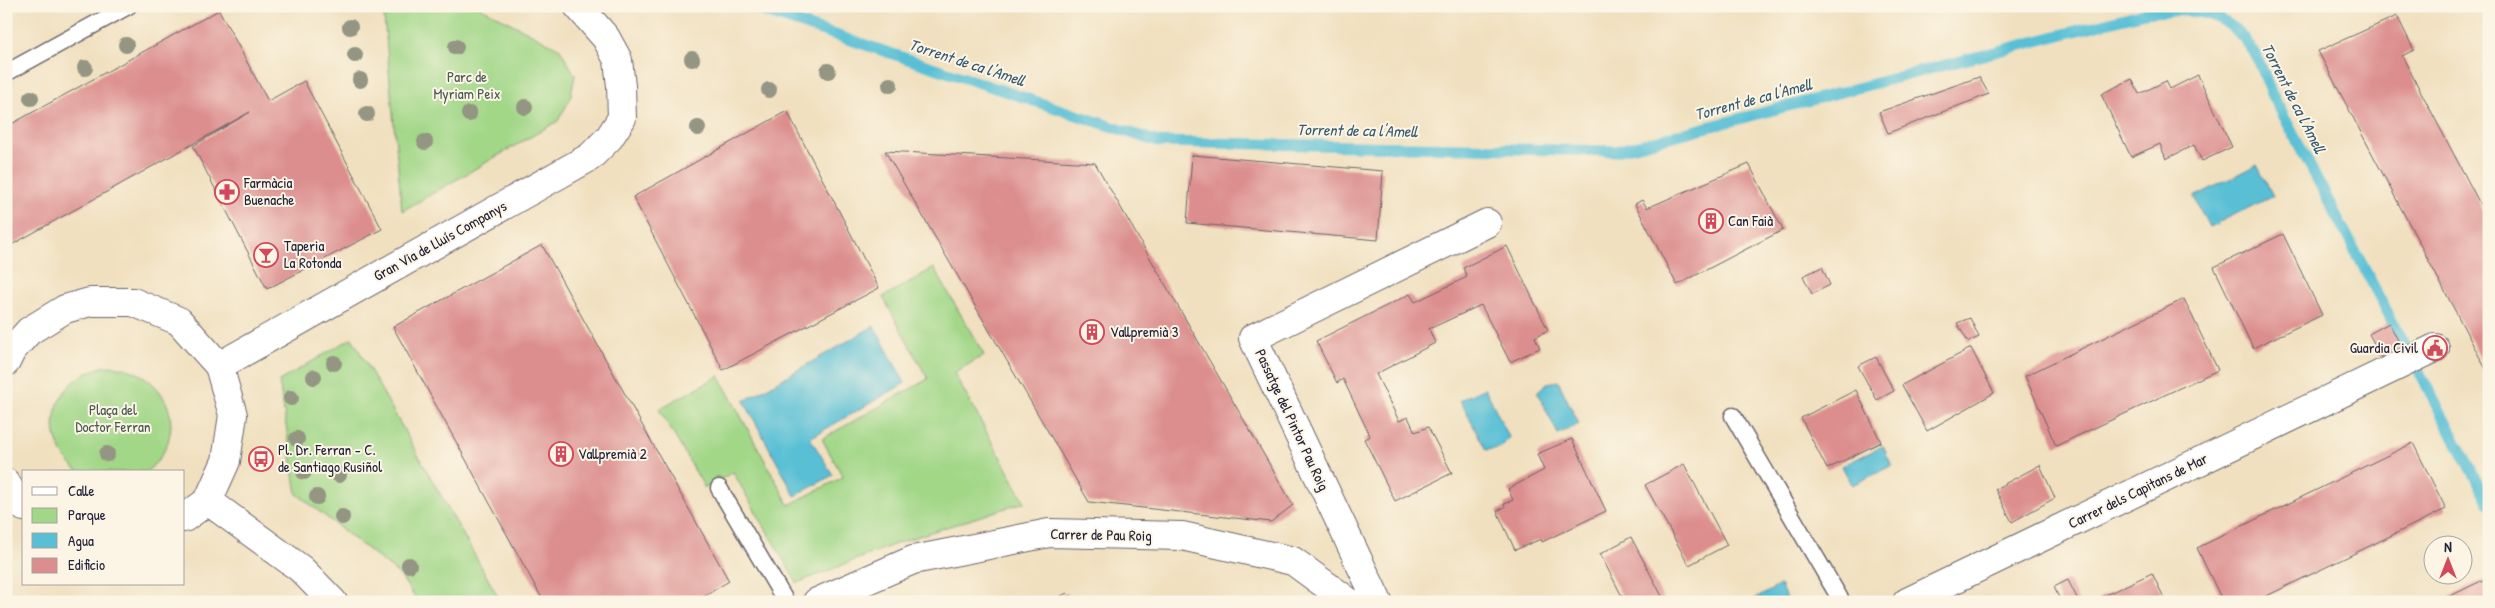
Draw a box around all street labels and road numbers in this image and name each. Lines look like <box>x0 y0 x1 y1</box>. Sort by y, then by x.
street label: Gran Via de Lluís Companys <box>369 195 510 286</box>
street label: Passatge del Pintor Pau Roig <box>1250 345 1335 494</box>
street label: Carrer dels Capitans de Mar <box>2065 448 2211 533</box>
street label: Carrer de Pau Roig <box>1050 523 1152 546</box>

